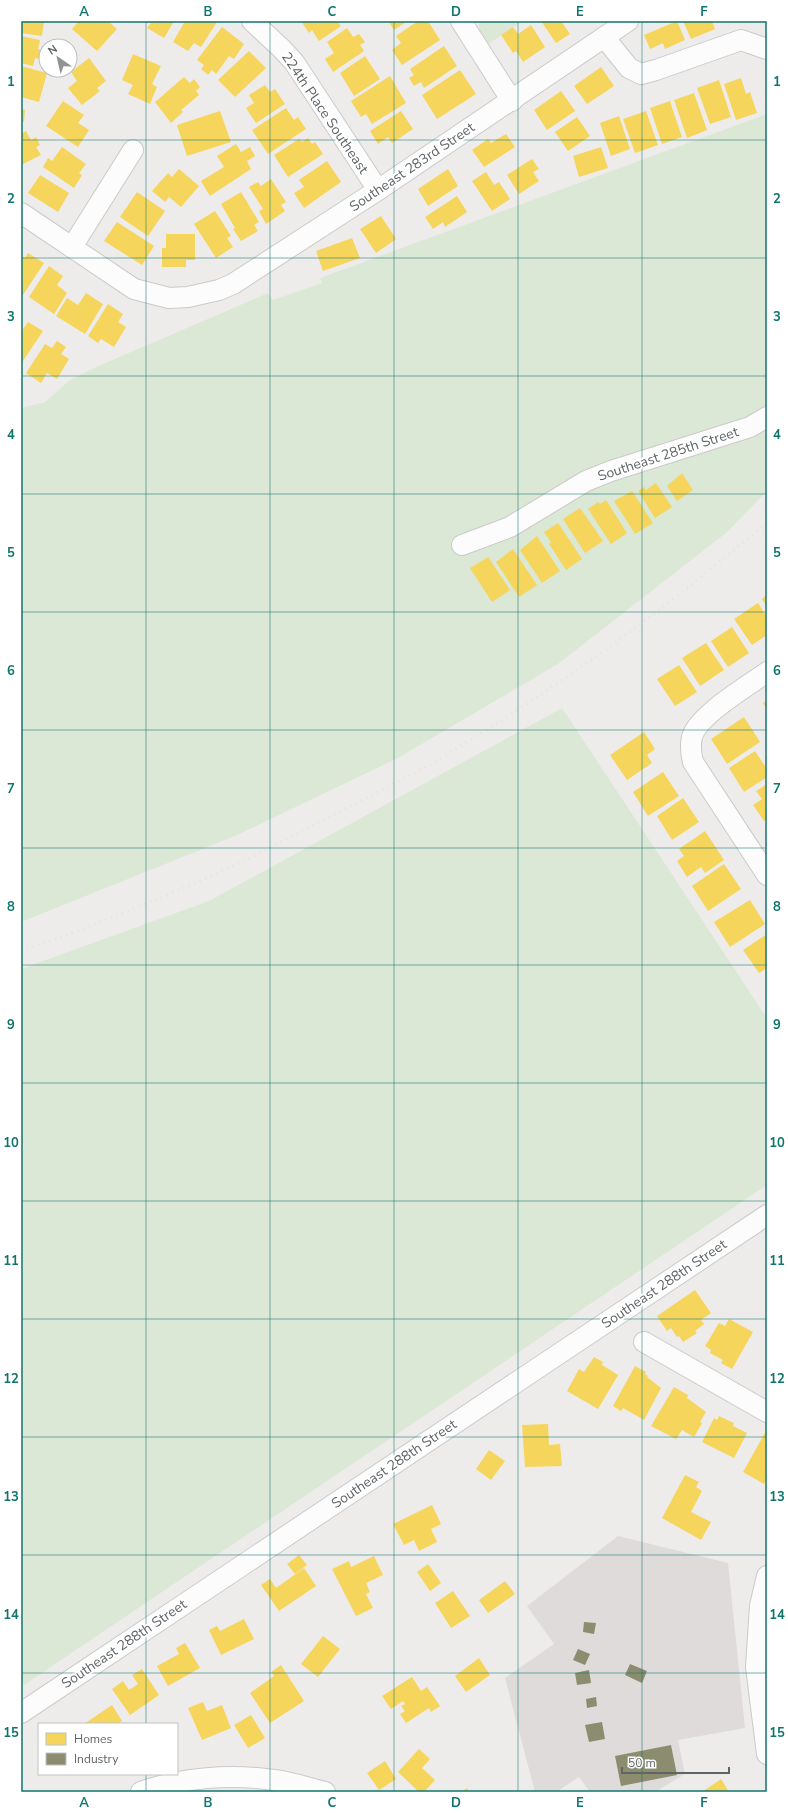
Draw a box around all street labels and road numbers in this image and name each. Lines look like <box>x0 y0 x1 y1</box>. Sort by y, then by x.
street label: 224th Place Southeast <box>277 48 373 178</box>
street label: Southeast 283rd Street <box>346 118 478 216</box>
street label: Southeast 285th Street <box>595 422 741 486</box>
street label: Southeast 288th Street <box>598 1235 730 1333</box>
street label: Southeast 288th Street <box>328 1415 460 1513</box>
street label: Southeast 288th Street <box>58 1595 190 1693</box>

